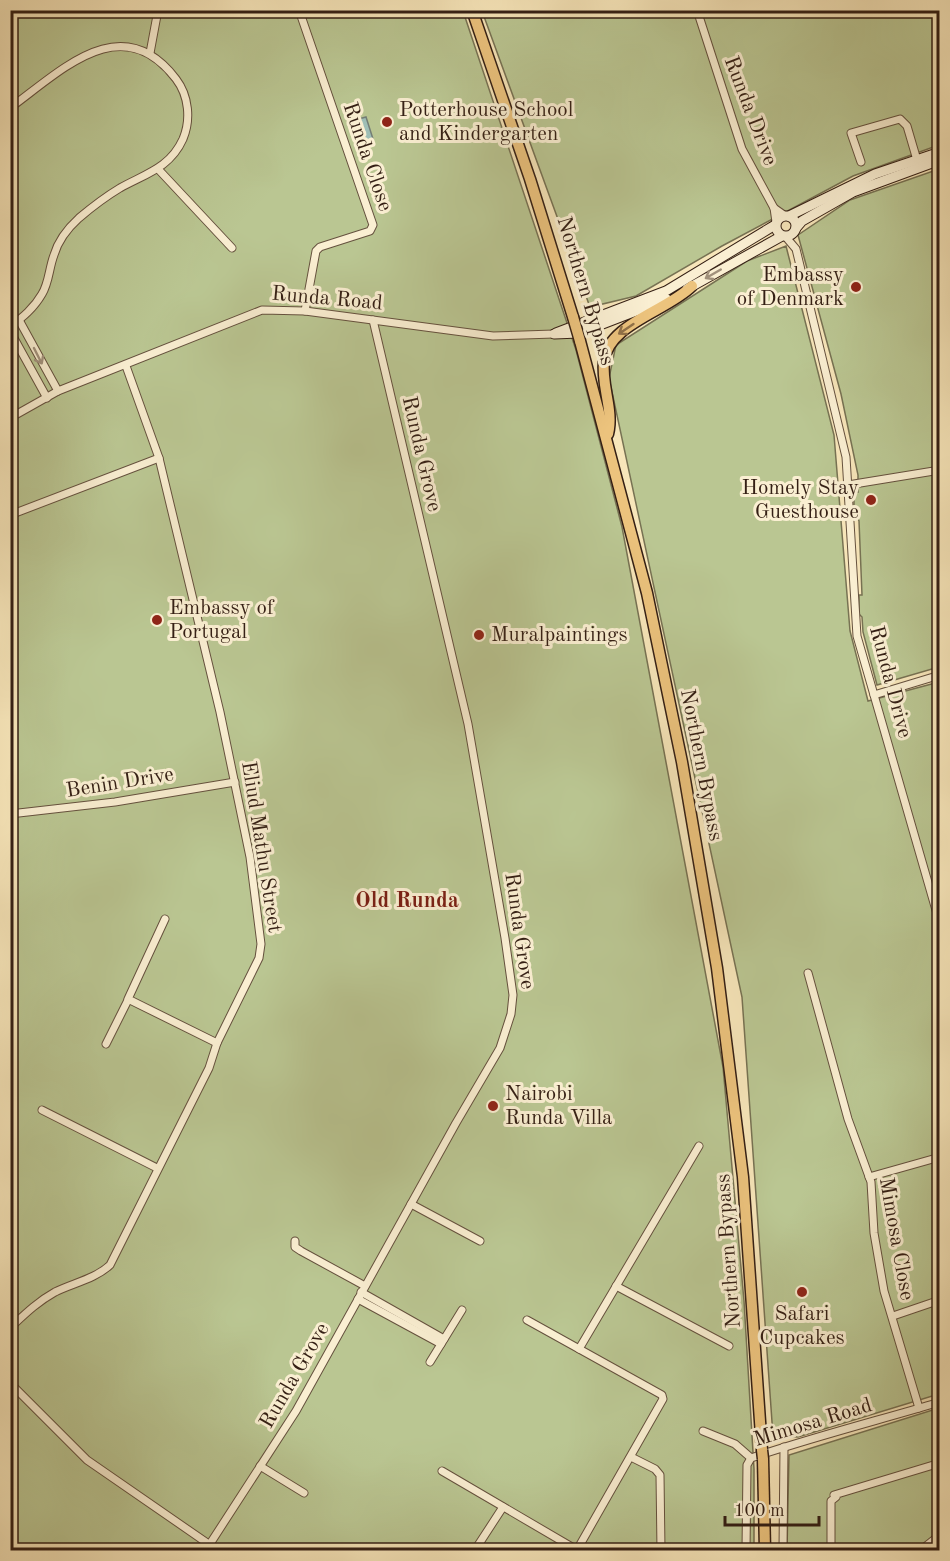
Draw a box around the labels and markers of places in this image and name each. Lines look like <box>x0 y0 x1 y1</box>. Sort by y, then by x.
place label: Potterhouse School and Kindergarten <box>399 100 574 145</box>
marker: Potterhouse School and Kindergarten <box>380 115 394 129</box>
place label: Embassy of Denmark <box>737 265 844 310</box>
marker: Embassy of Denmark <box>849 280 863 294</box>
place label: Homely Stay Guesthouse <box>741 478 859 523</box>
marker: Homely Stay Guesthouse <box>864 493 878 507</box>
place label: Embassy of Portugal <box>169 598 275 643</box>
marker: Embassy of Portugal <box>150 613 164 627</box>
place label: Muralpaintings <box>491 625 628 646</box>
marker: Muralpaintings <box>472 628 486 642</box>
place label: Nairobi Runda Villa <box>505 1084 612 1129</box>
marker: Nairobi Runda Villa <box>486 1099 500 1113</box>
marker: Safari Cupcakes <box>795 1285 809 1299</box>
place label: Safari Cupcakes <box>759 1304 845 1349</box>

